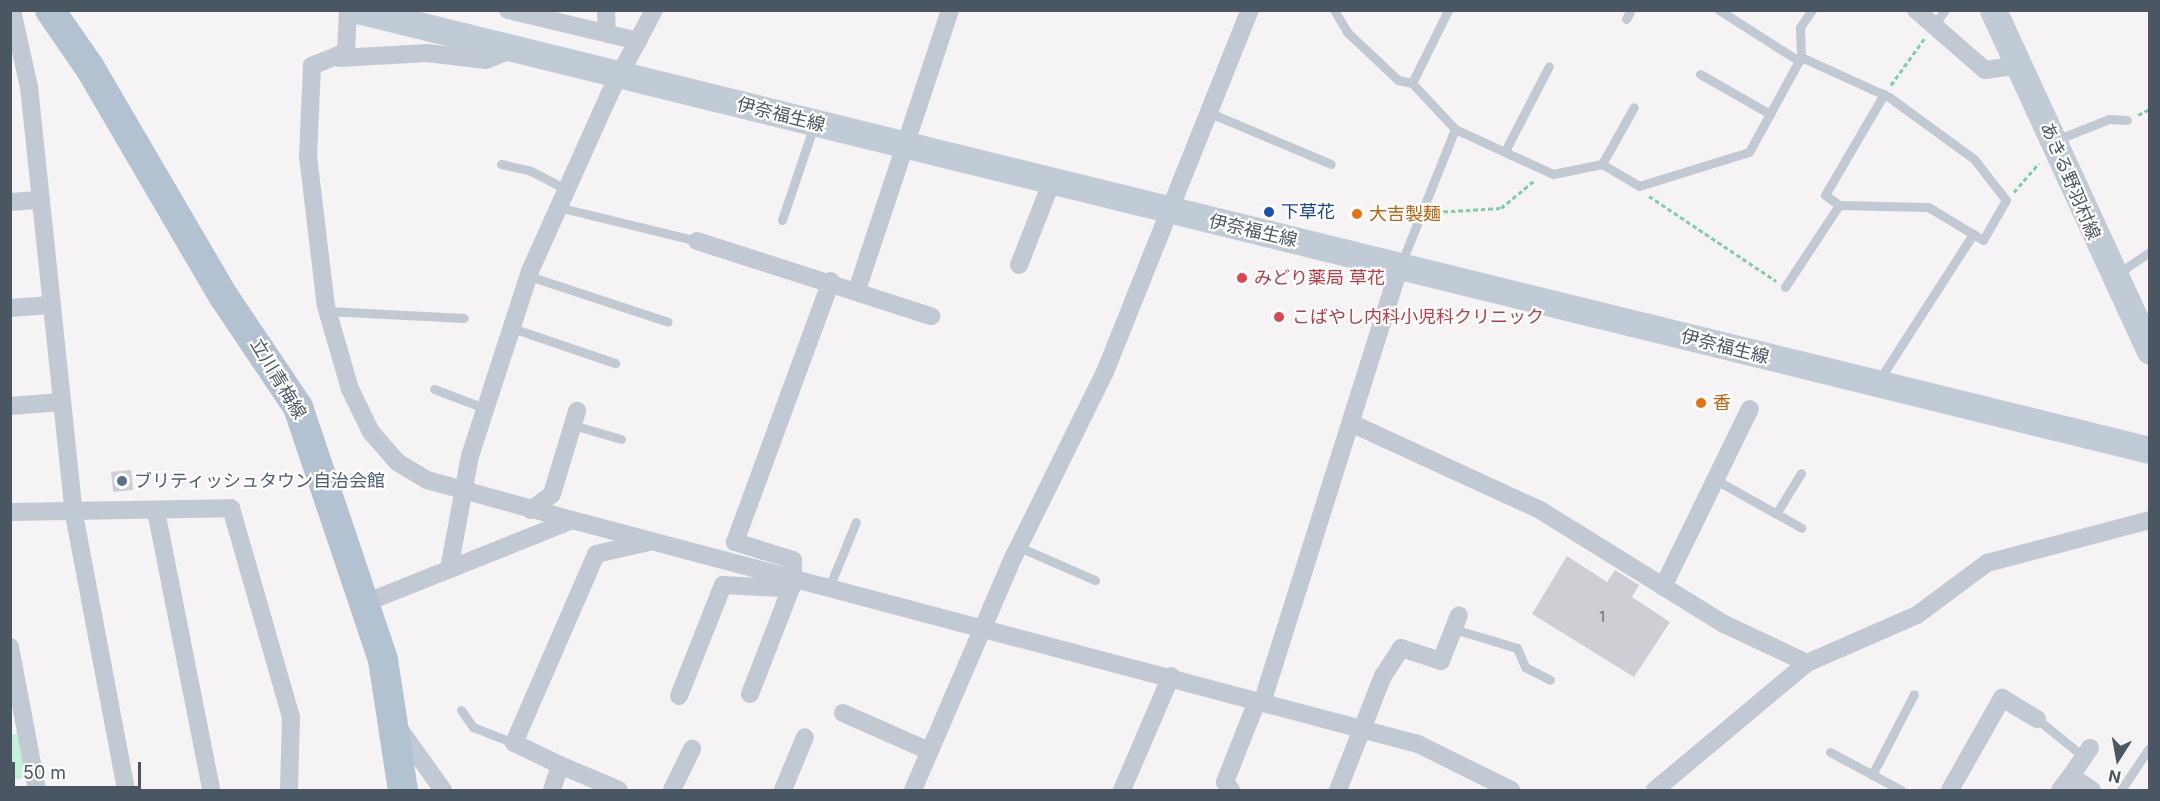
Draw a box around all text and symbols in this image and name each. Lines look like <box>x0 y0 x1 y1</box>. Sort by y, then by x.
street label: 伊奈福生線 <box>735 94 827 136</box>
street label: あきる野羽村線 <box>2035 119 2105 243</box>
place label: 下草花 <box>1281 201 1335 223</box>
place label: 大吉製麺 <box>1369 203 1441 225</box>
marker: 下草花 <box>1262 205 1276 219</box>
marker: 大吉製麺 <box>1350 207 1364 221</box>
street label: 伊奈福生線 <box>1207 210 1299 252</box>
place label: みどり薬局 草花 <box>1254 267 1385 289</box>
marker: みどり薬局 草花 <box>1235 271 1249 285</box>
place label: こばやし内科小児科クリニック <box>1292 306 1544 328</box>
marker: こばやし内科小児科クリニック <box>1270 308 1288 326</box>
street label: 伊奈福生線 <box>1679 326 1771 368</box>
street label: 立川青梅線 <box>246 335 310 423</box>
place label: 香 <box>1713 392 1731 414</box>
marker: 香 <box>1694 396 1708 410</box>
place label: ブリティッシュタウン自治会館 <box>134 470 386 492</box>
marker: ブリティッシュタウン自治会館 <box>115 474 129 488</box>
house number: 1 <box>1599 608 1605 626</box>
north arrow <box>2088 729 2148 789</box>
scale bar <box>15 750 144 788</box>
text: 50 m <box>23 762 66 783</box>
text: N <box>2107 766 2122 788</box>

